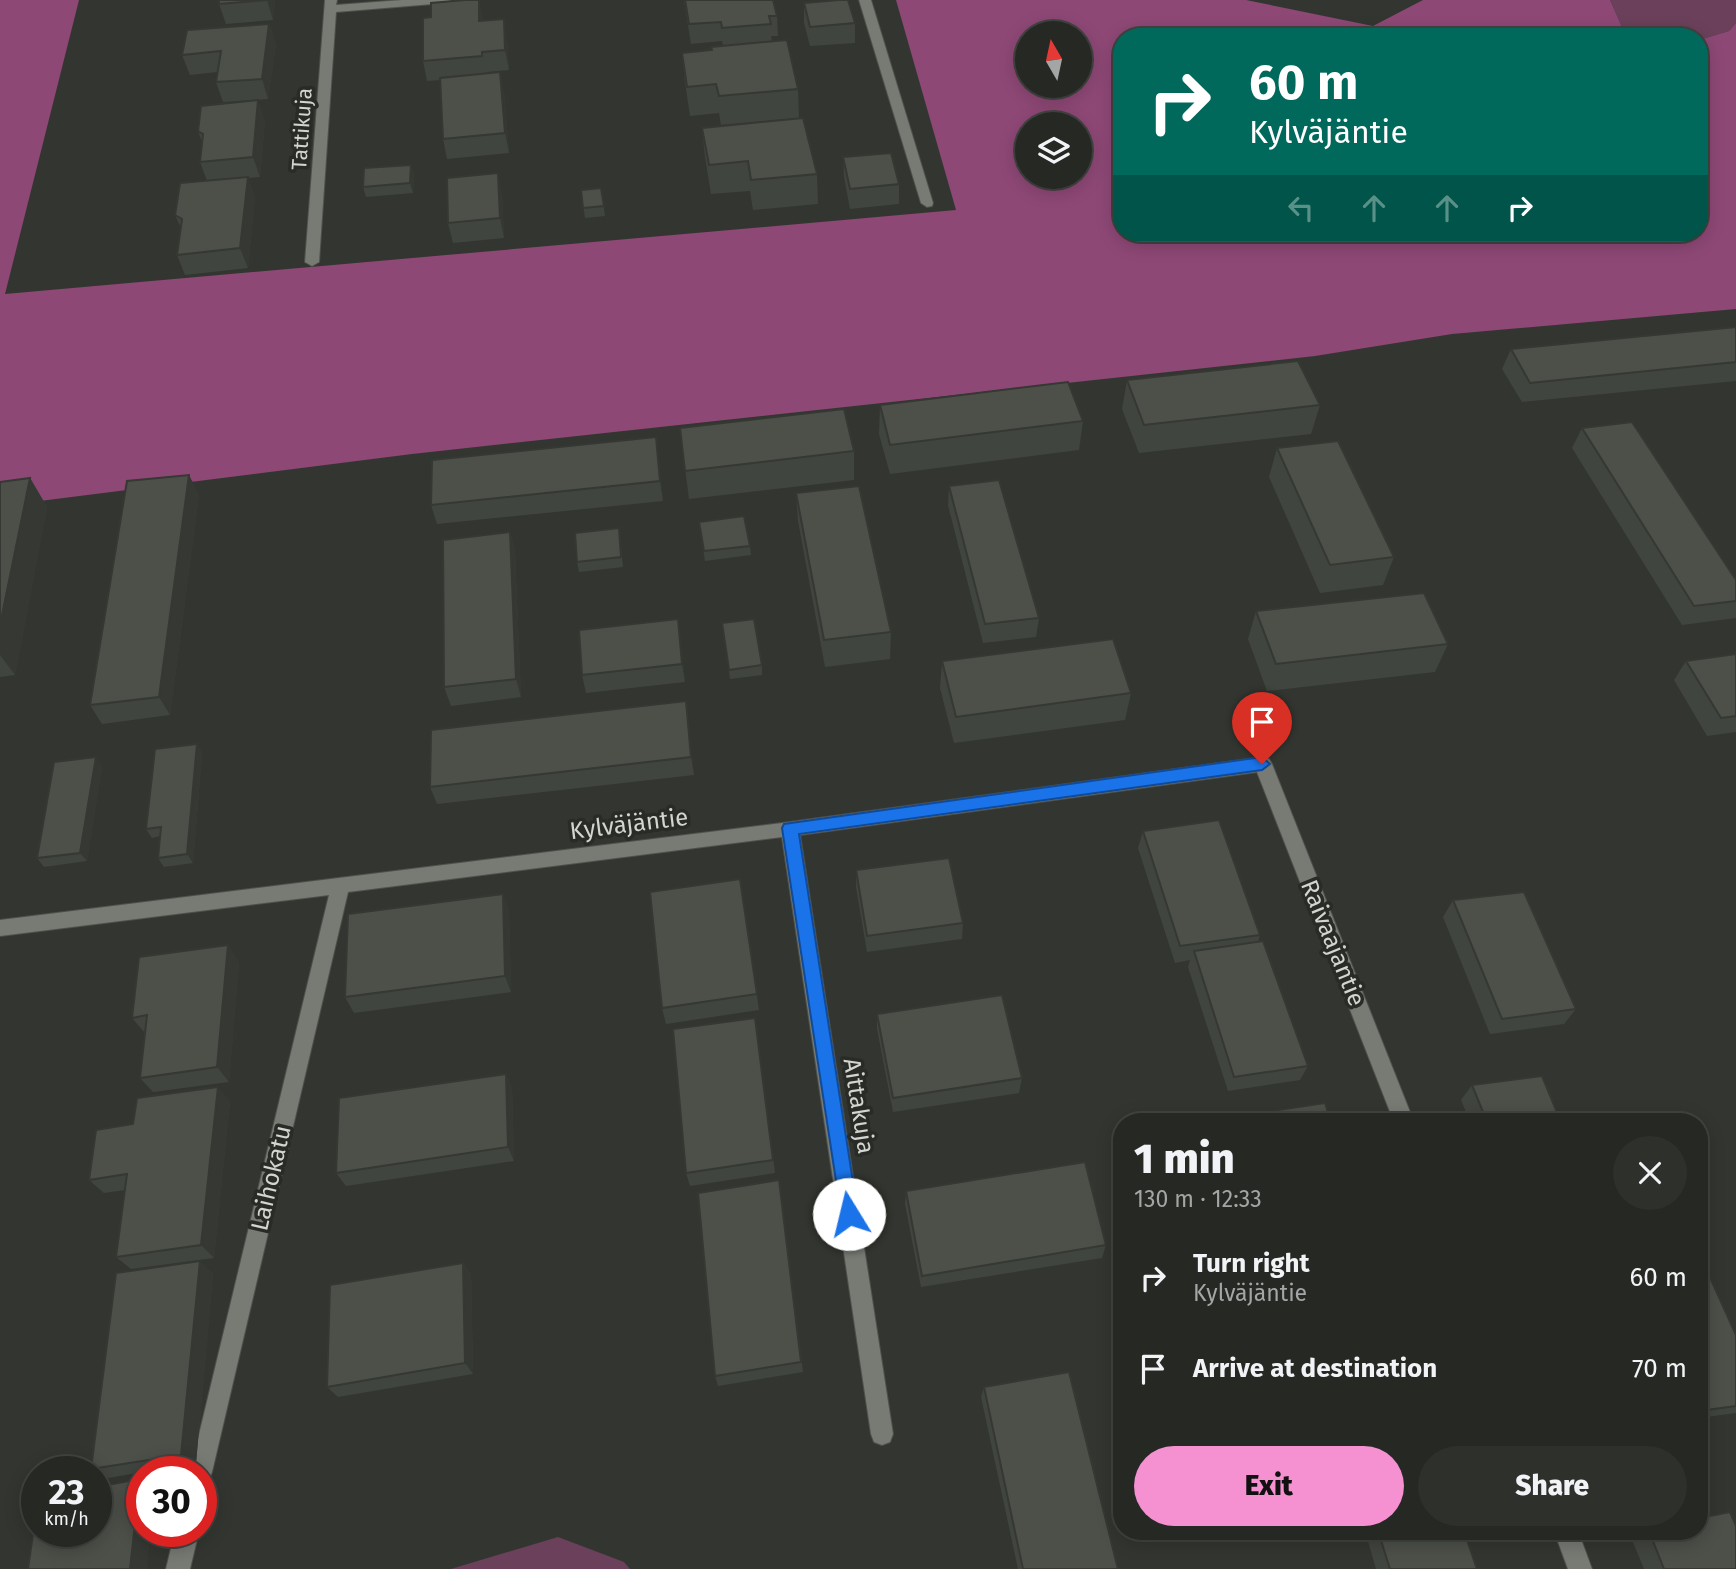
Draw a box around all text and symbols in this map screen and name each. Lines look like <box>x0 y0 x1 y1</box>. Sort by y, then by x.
north arrow <box>1015 21 1092 98</box>
map controls <box>1015 21 1092 189</box>
text: 60 m <box>1249 53 1358 112</box>
icon: right <box>1134 56 1225 147</box>
street label: Tattikuja <box>286 87 318 171</box>
button: layers <box>1015 112 1092 189</box>
text: Kylväjäntie <box>1249 113 1408 151</box>
icon: left <box>1282 189 1320 227</box>
icon: ahead <box>1355 189 1393 227</box>
icon: ahead <box>1428 189 1466 227</box>
icon: right <box>1501 189 1539 227</box>
pin <box>1232 692 1292 764</box>
icon: arrive <box>1243 703 1281 741</box>
street label: Kylväjäntie <box>568 803 690 845</box>
street label: Raivaajantie <box>1295 876 1371 1010</box>
street label: Aittakuja <box>838 1056 880 1156</box>
street label: Laihokatu <box>245 1123 297 1233</box>
text: 1 min <box>1134 1134 1235 1184</box>
button: close <box>1613 1136 1687 1210</box>
position arrow <box>812 1177 886 1251</box>
text: 130 m · 12:33 <box>1134 1185 1262 1213</box>
text: Turn right <box>1193 1248 1310 1279</box>
icon: right <box>1134 1259 1172 1297</box>
text: 60 m <box>1629 1262 1687 1293</box>
text: Kylväjäntie <box>1193 1279 1307 1307</box>
icon: arrive <box>1134 1350 1172 1388</box>
text: Arrive at destination <box>1193 1353 1437 1384</box>
text: 70 m <box>1632 1353 1687 1384</box>
button: Exit <box>1134 1446 1404 1526</box>
button: Share <box>1418 1446 1687 1526</box>
speed limit sign: 30 <box>126 1456 217 1547</box>
text: 23 <box>48 1471 85 1513</box>
text: km/h <box>44 1508 89 1530</box>

